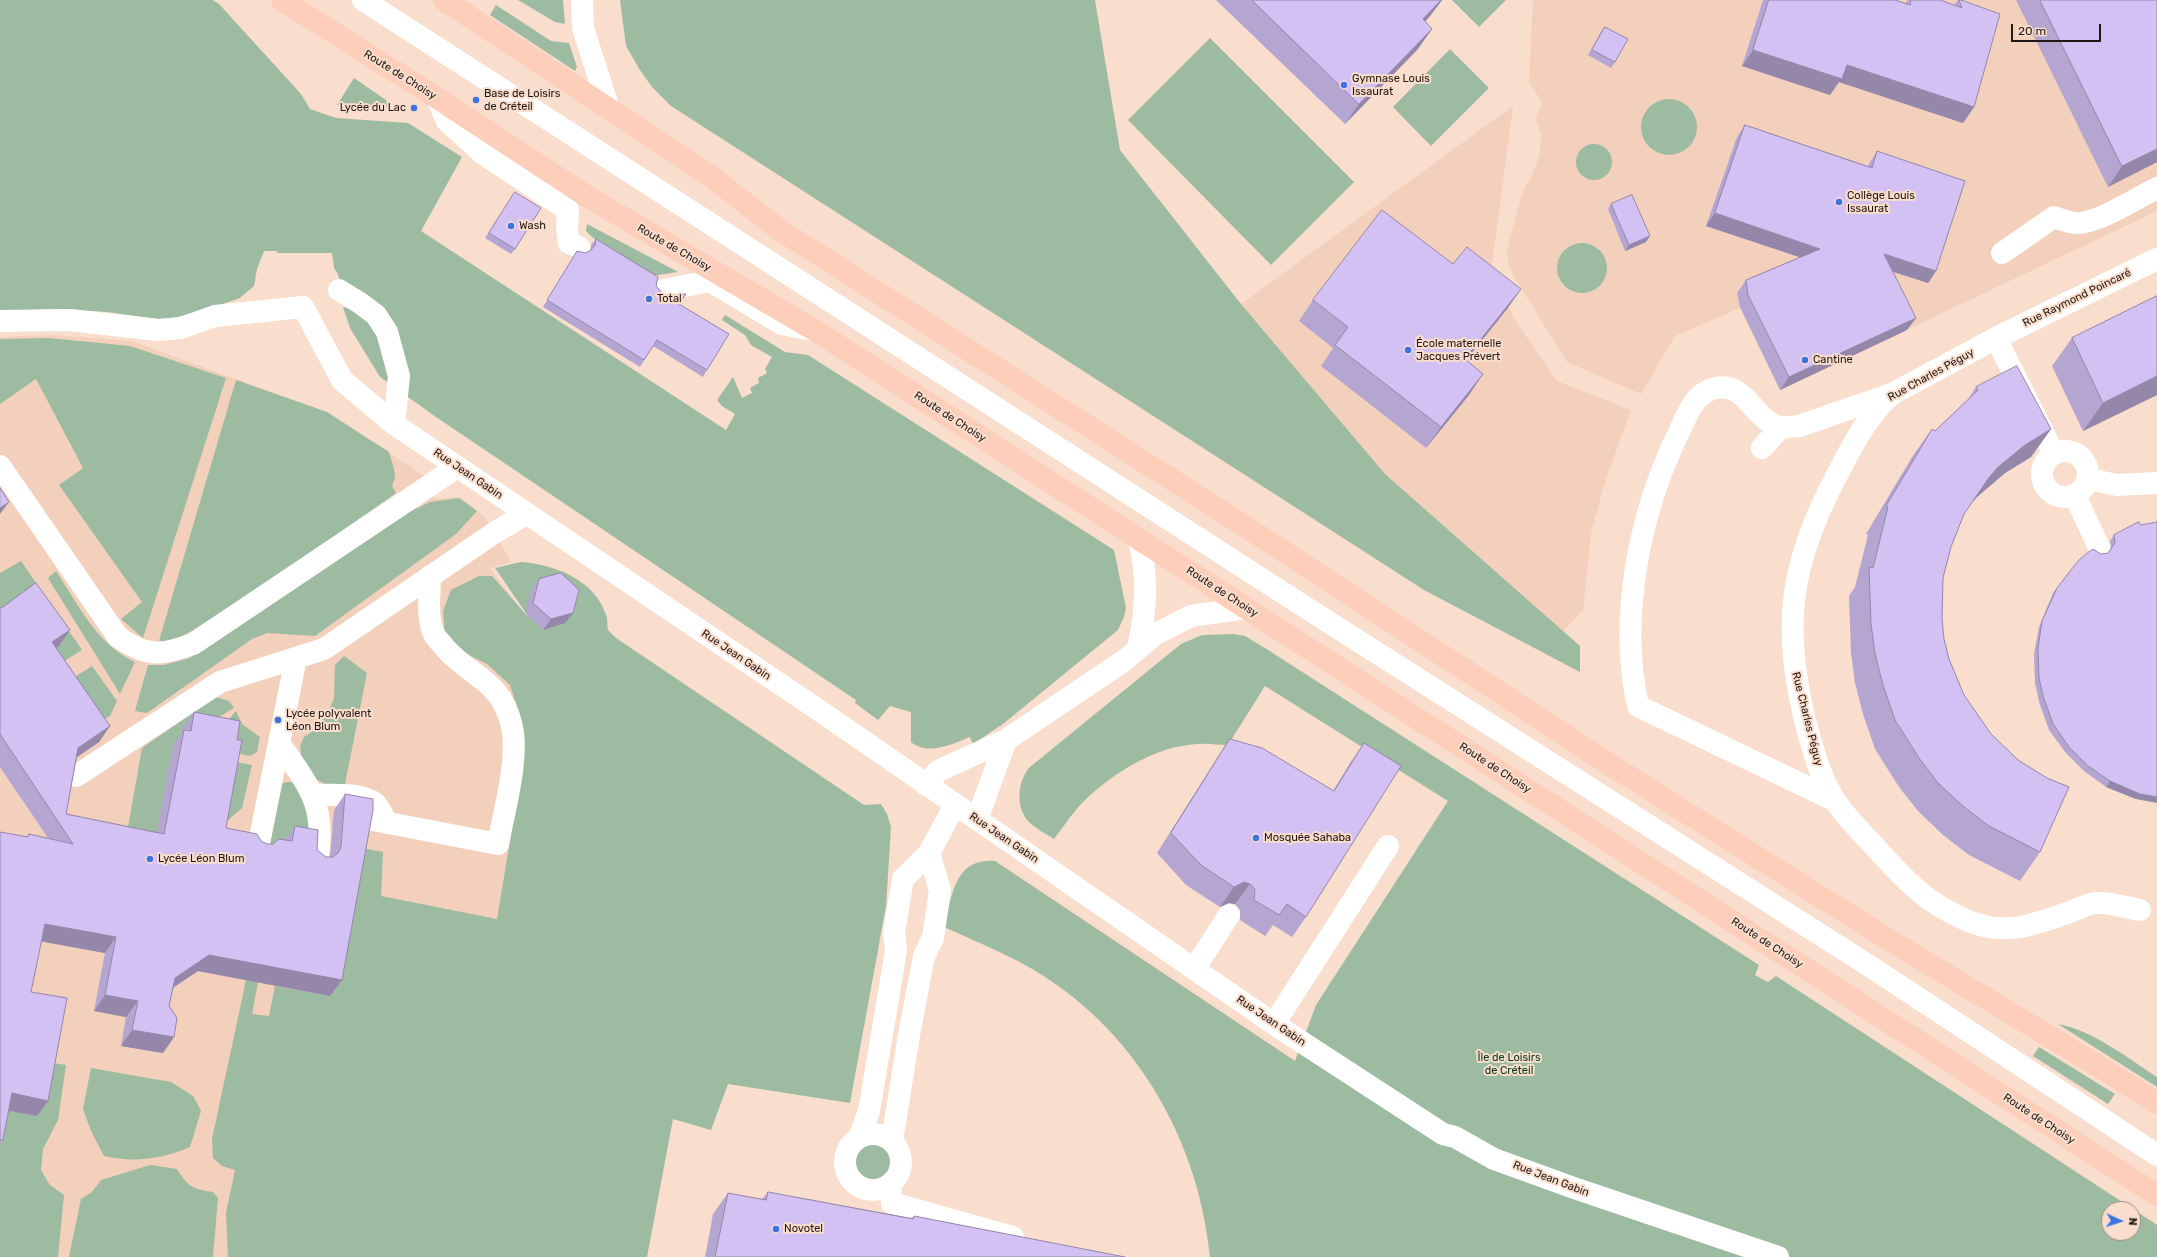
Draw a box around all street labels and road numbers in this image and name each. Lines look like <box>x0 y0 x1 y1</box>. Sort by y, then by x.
street label: Route de Choisy <box>361 47 439 103</box>
street label: Route de Choisy <box>635 222 713 274</box>
street label: Rue Raymond Poincaré <box>2021 266 2133 330</box>
street label: Rue Charles Péguy <box>1886 346 1976 404</box>
street label: Route de Choisy <box>912 389 988 445</box>
street label: Rue Jean Gabin <box>431 446 505 502</box>
street label: Route de Choisy <box>1184 564 1260 620</box>
street label: Rue Jean Gabin <box>699 627 773 683</box>
street label: Rue Charles Péguy <box>1789 671 1825 767</box>
street label: Route de Choisy <box>1457 740 1533 796</box>
street label: Rue Jean Gabin <box>967 810 1041 866</box>
street label: Route de Choisy <box>1729 915 1805 971</box>
street label: Rue Jean Gabin <box>1234 993 1308 1049</box>
street label: Route de Choisy <box>2001 1091 2077 1147</box>
street label: Rue Jean Gabin <box>1511 1158 1591 1200</box>

